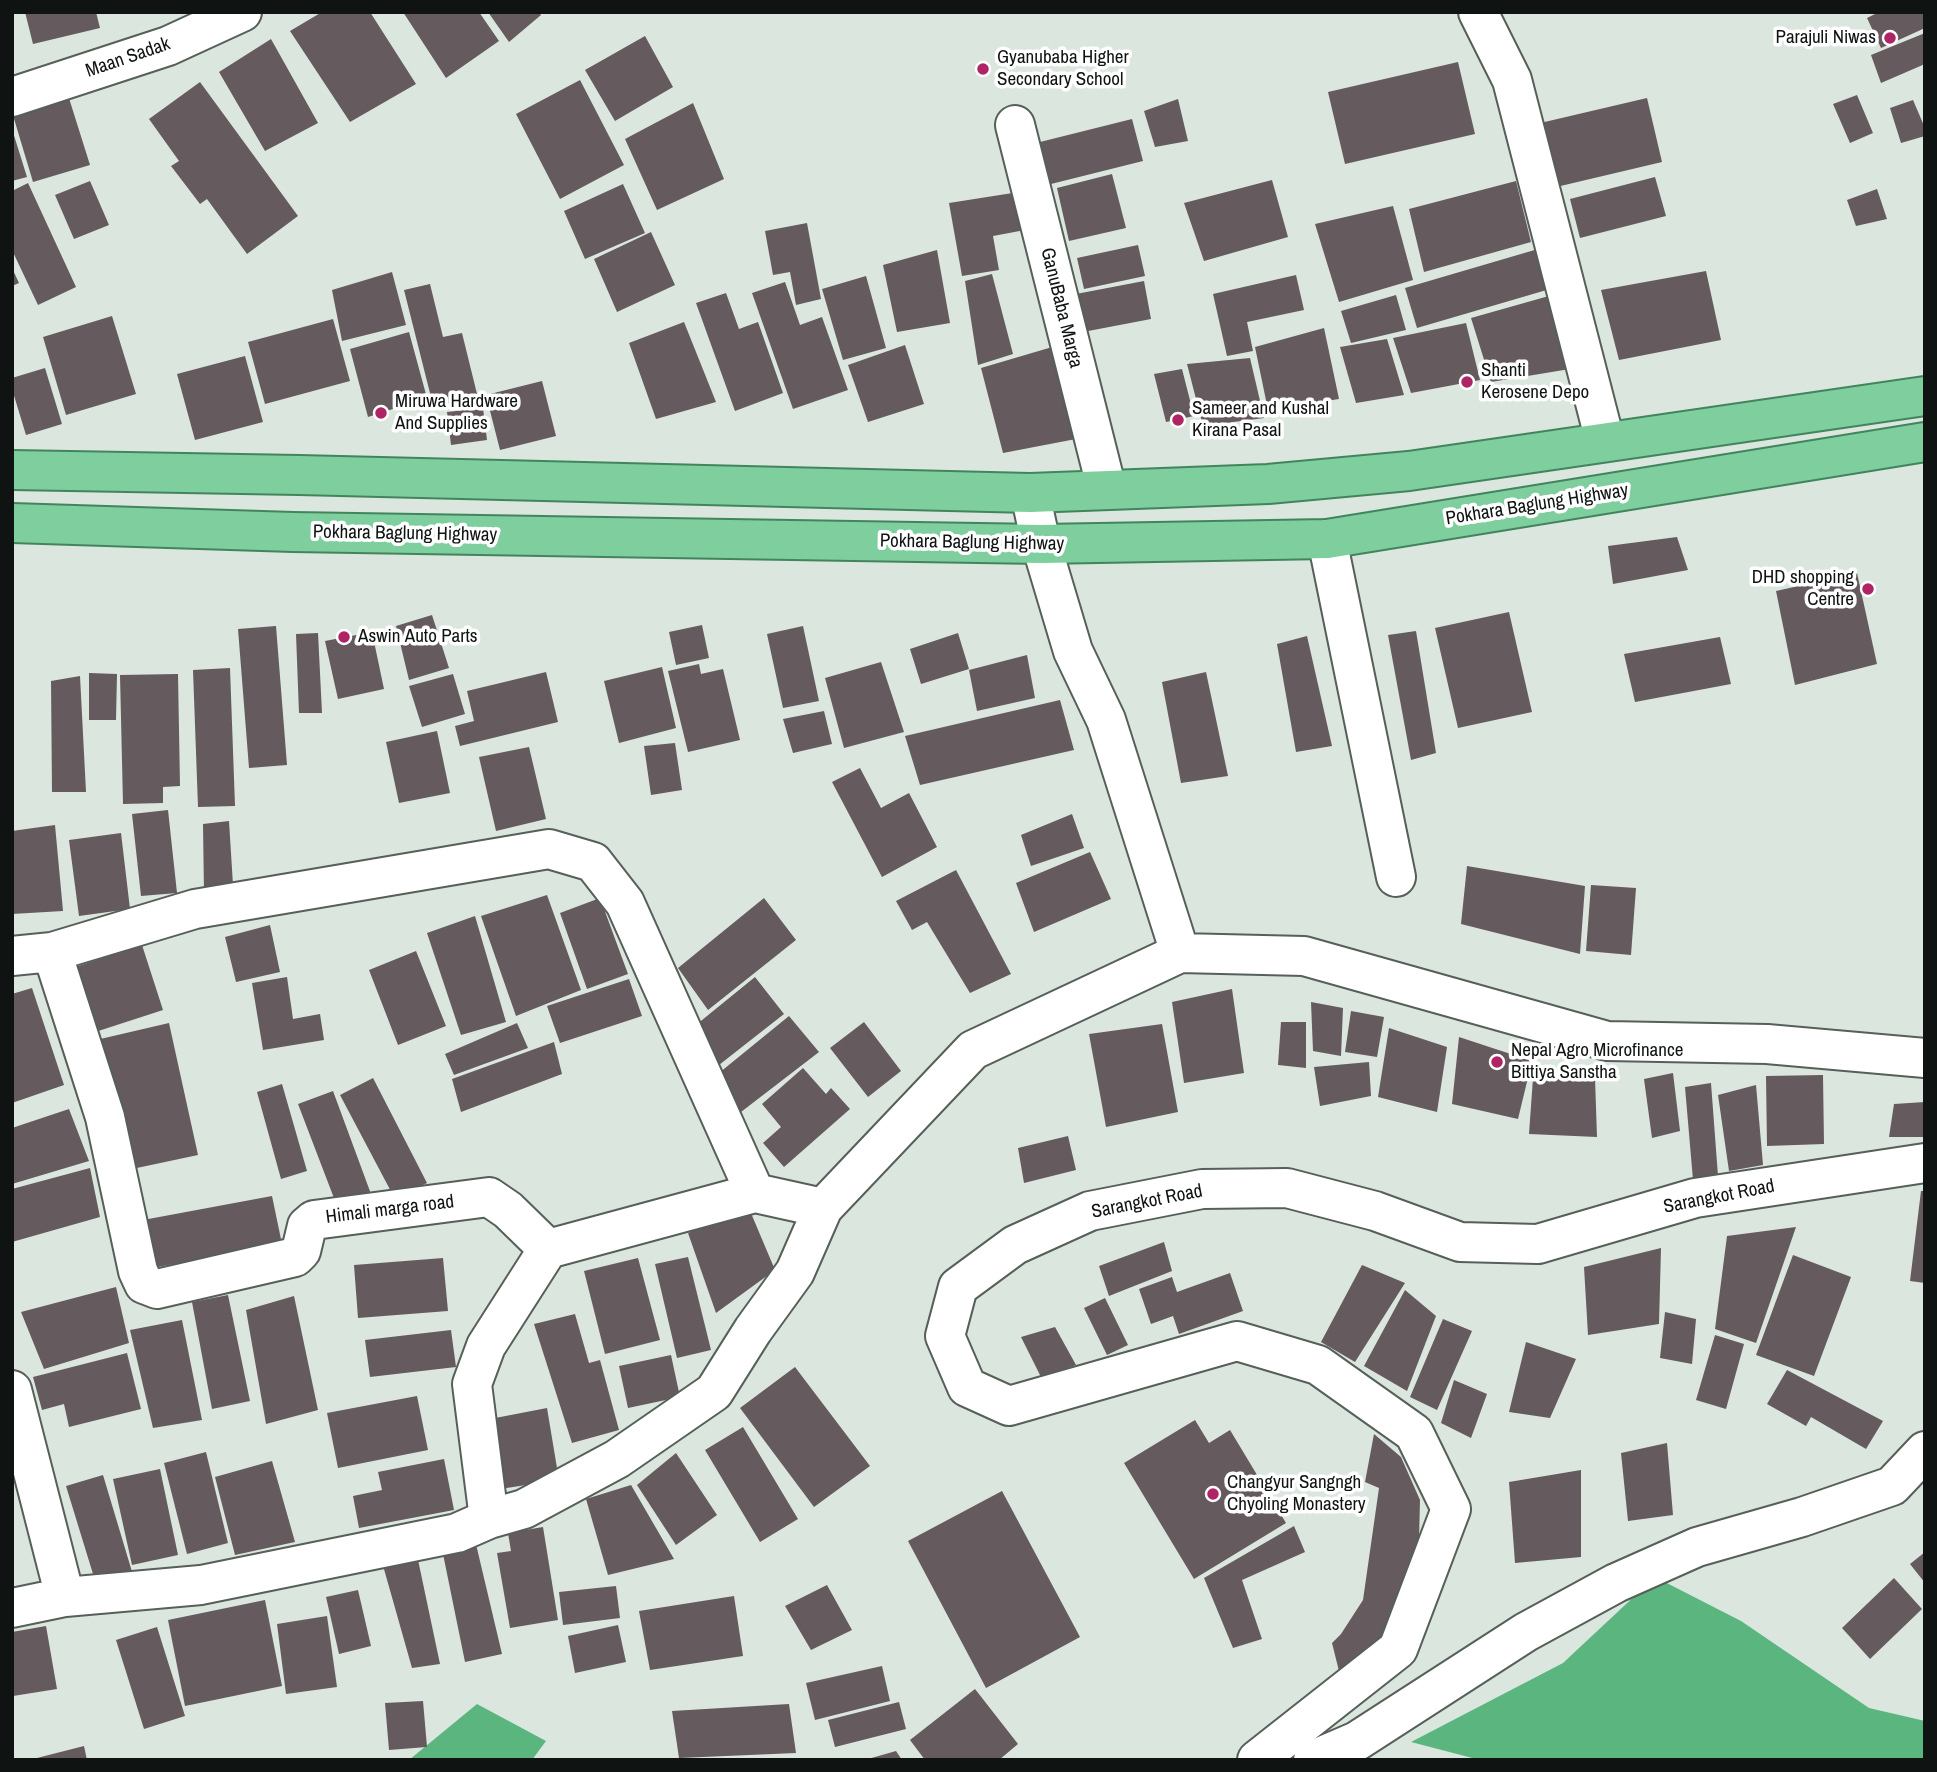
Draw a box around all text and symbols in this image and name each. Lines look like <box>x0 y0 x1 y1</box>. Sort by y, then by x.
place label: Parajuli Niwas <box>1776 27 1876 49</box>
marker: Parajuli Niwas <box>1882 30 1898 46</box>
street label: Maan Sadak <box>83 33 173 83</box>
place label: Gyanubaba Higher Secondary School <box>997 47 1129 91</box>
marker: Gyanubaba Higher Secondary School <box>975 61 991 77</box>
street label: GanuBaba Marga <box>1035 246 1087 370</box>
place label: Shanti Kerosene Depo <box>1481 360 1589 404</box>
marker: Shanti Kerosene Depo <box>1459 374 1475 390</box>
place label: Miruwa Hardware And Supplies <box>395 391 518 435</box>
place label: Sameer and Kushal Kirana Pasal <box>1192 398 1329 442</box>
marker: Miruwa Hardware And Supplies <box>373 405 389 421</box>
marker: Sameer and Kushal Kirana Pasal <box>1170 412 1186 428</box>
street label: Pokhara Baglung Highway <box>1444 479 1630 531</box>
street label: Pokhara Baglung Highway <box>313 521 497 547</box>
street label: Pokhara Baglung Highway <box>880 530 1064 556</box>
place label: DHD shopping Centre <box>1752 567 1854 611</box>
marker: DHD shopping Centre <box>1860 581 1876 597</box>
place label: Aswin Auto Parts <box>358 626 478 648</box>
marker: Aswin Auto Parts <box>336 629 352 645</box>
place label: Nepal Agro Microfinance Bittiya Sanstha <box>1511 1040 1683 1084</box>
marker: Nepal Agro Microfinance Bittiya Sanstha <box>1489 1054 1505 1070</box>
street label: Sarangkot Road <box>1662 1175 1776 1219</box>
street label: Sarangkot Road <box>1090 1180 1204 1224</box>
street label: Himali marga road <box>325 1191 455 1229</box>
place label: Changyur Sangngh Chyoling Monastery <box>1227 1472 1366 1516</box>
marker: Changyur Sangngh Chyoling Monastery <box>1205 1486 1221 1502</box>

